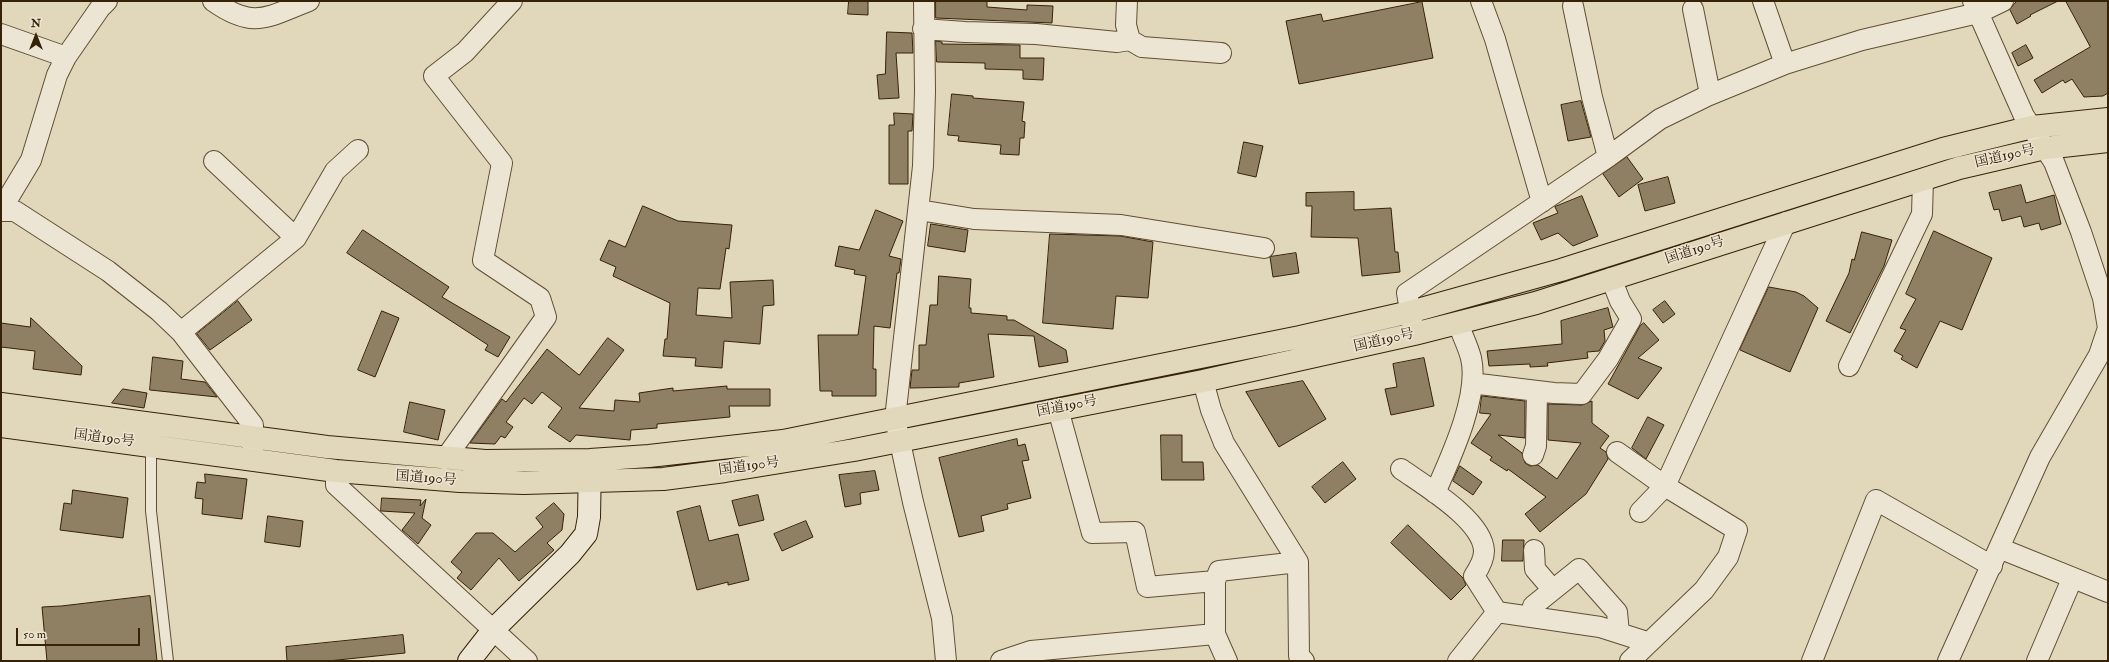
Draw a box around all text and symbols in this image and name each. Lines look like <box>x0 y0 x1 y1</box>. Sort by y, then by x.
north arrow <box>16 16 56 56</box>
text: N <box>31 17 41 30</box>
street label: 国道190号 <box>1973 142 2037 172</box>
street label: 国道190号 <box>1663 234 1727 268</box>
street label: 国道190号 <box>1352 326 1416 356</box>
street label: 国道190号 <box>1035 393 1099 421</box>
street label: 国道190号 <box>73 427 135 451</box>
street label: 国道190号 <box>717 454 781 480</box>
street label: 国道190号 <box>395 468 457 490</box>
scale bar <box>18 620 142 646</box>
text: 50 m <box>23 627 46 642</box>

